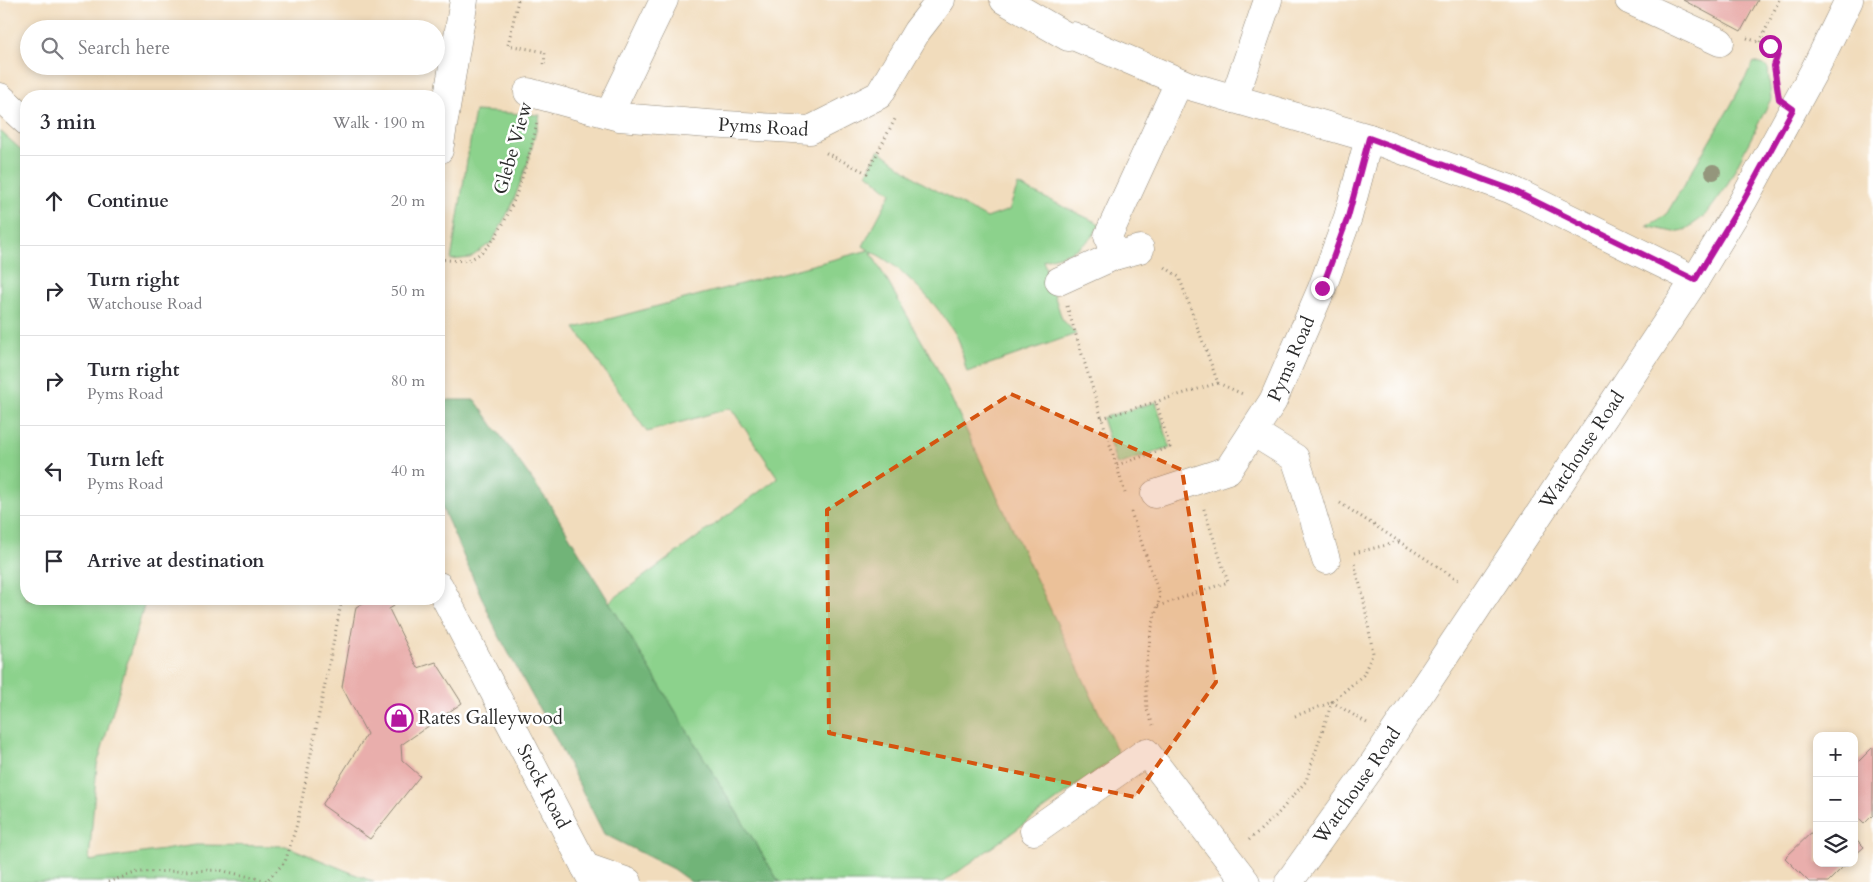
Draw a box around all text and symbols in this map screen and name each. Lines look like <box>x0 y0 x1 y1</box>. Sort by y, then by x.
search box <box>20 20 445 75</box>
icon: search <box>38 34 66 62</box>
text: Search here <box>78 35 170 61</box>
route start <box>1759 35 1782 58</box>
street label: Glebe View <box>487 98 539 198</box>
text: 3 min <box>40 108 96 137</box>
text: Walk · 190 m <box>333 112 425 134</box>
street label: Pyms Road <box>717 112 809 143</box>
icon: ahead <box>40 187 68 215</box>
text: Continue <box>87 188 169 214</box>
text: 20 m <box>391 190 425 212</box>
text: Turn right <box>87 267 179 293</box>
icon: right <box>40 277 68 305</box>
route end <box>1311 277 1334 300</box>
text: 50 m <box>391 280 425 302</box>
text: Watchouse Road <box>87 293 202 315</box>
street label: Pyms Road <box>1261 312 1321 406</box>
text: Turn right <box>87 357 179 383</box>
icon: right <box>40 367 68 395</box>
text: 80 m <box>391 370 425 392</box>
text: Pyms Road <box>87 383 163 405</box>
street label: Watchouse Road <box>1533 386 1631 515</box>
text: Turn left <box>87 447 164 473</box>
icon: left <box>40 457 68 485</box>
text: 40 m <box>391 460 425 482</box>
text: Pyms Road <box>87 473 163 495</box>
icon: arrive <box>40 547 68 575</box>
text: Arrive at destination <box>87 548 264 574</box>
shop icon: Rates Galleywood <box>384 703 414 733</box>
place label: Rates Galleywood <box>418 705 563 731</box>
street label: Watchouse Road <box>1307 722 1407 850</box>
map controls <box>1813 732 1858 867</box>
button: + <box>1813 732 1858 777</box>
street label: Stock Road <box>511 740 576 833</box>
button: − <box>1813 777 1858 822</box>
button: layers <box>1813 822 1858 867</box>

